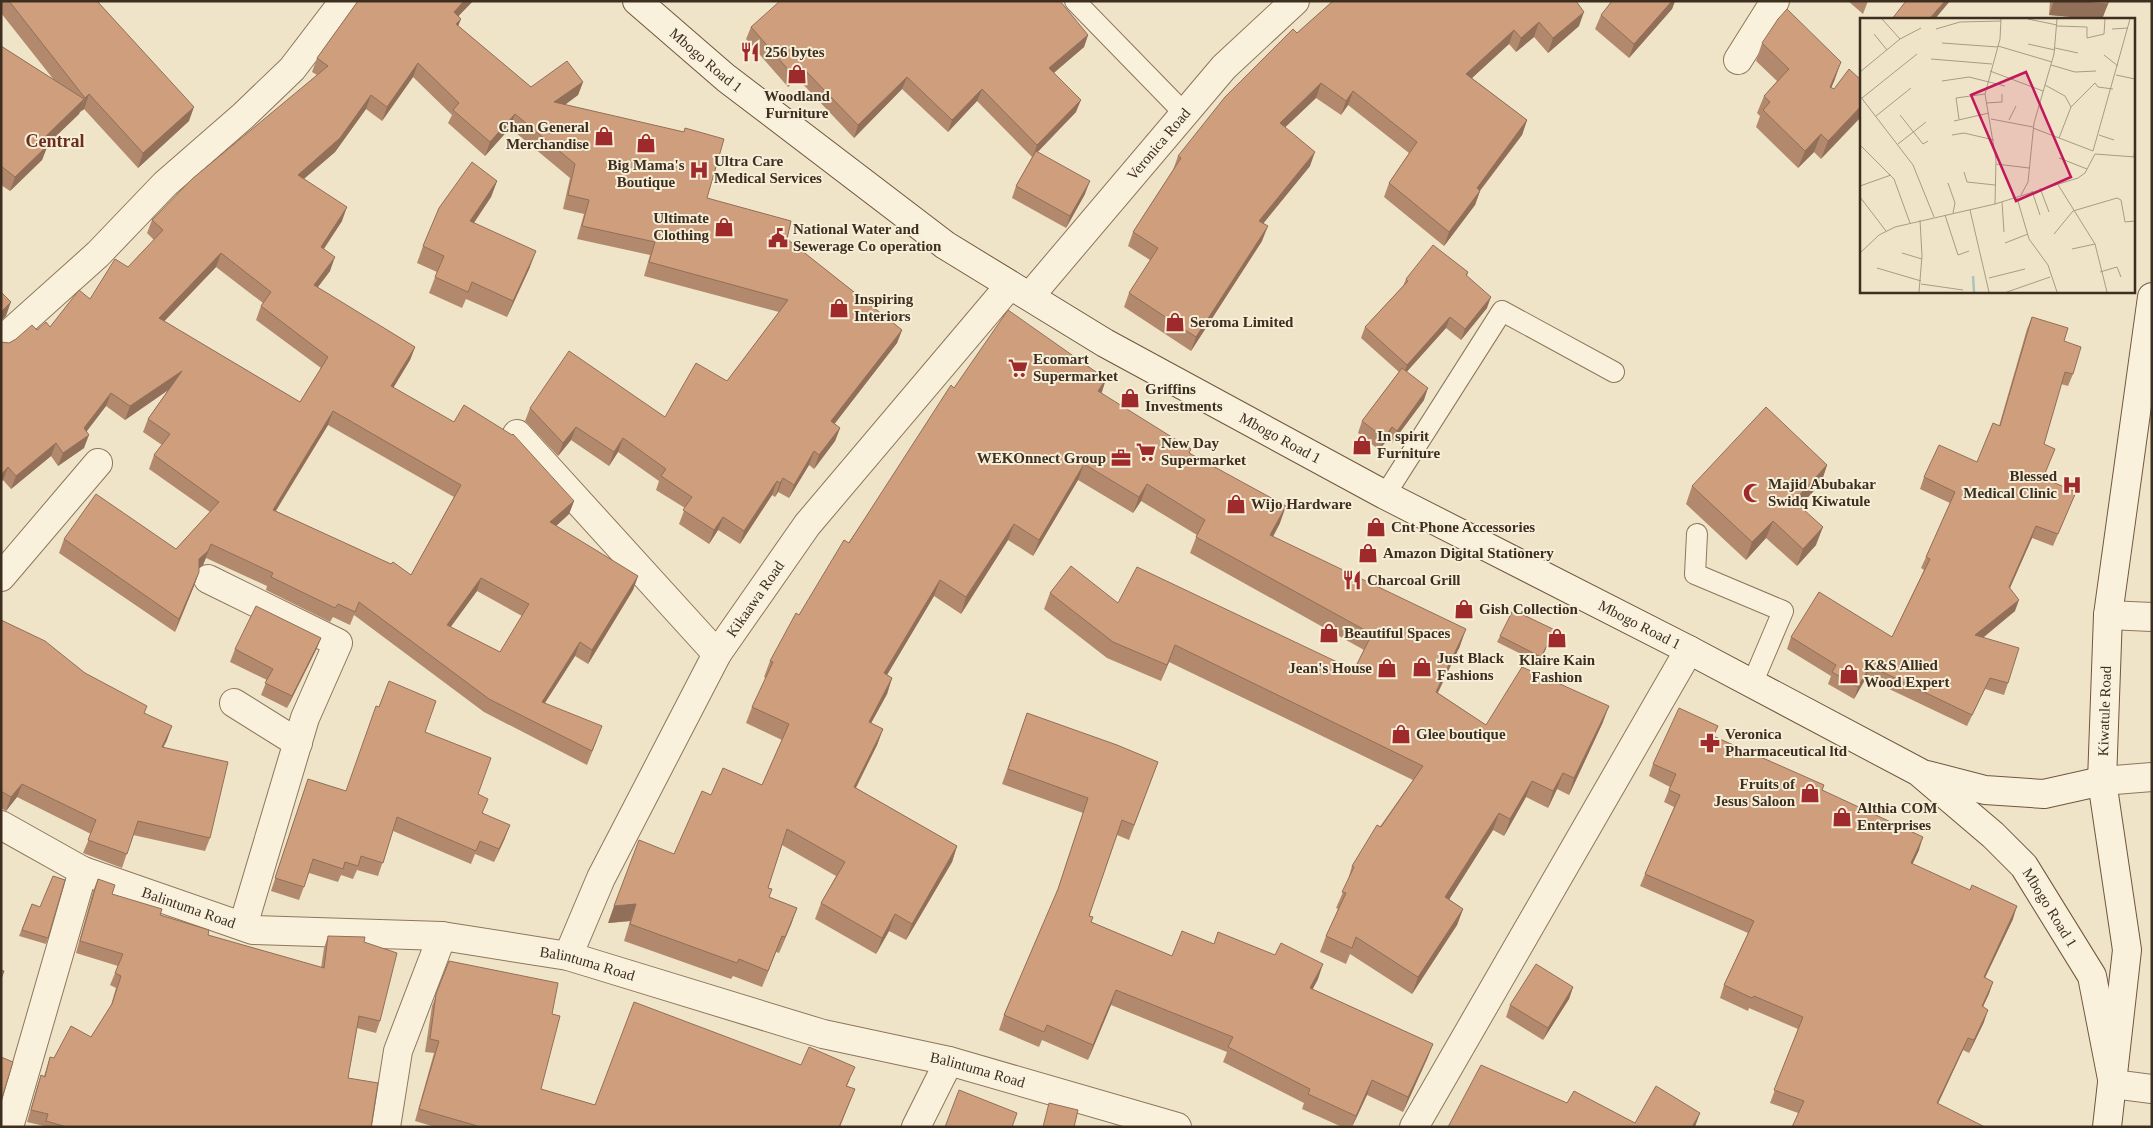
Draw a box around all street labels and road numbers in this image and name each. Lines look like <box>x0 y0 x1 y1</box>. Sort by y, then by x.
street label: Mbogo Road 1 <box>667 25 745 95</box>
street label: Veronica Road <box>1124 105 1194 183</box>
street label: Mbogo Road 1 <box>1237 410 1324 467</box>
street label: Kikaawa Road <box>723 558 788 640</box>
street label: Mbogo Road 1 <box>1596 597 1683 652</box>
street label: Kiwatule Road <box>2095 665 2114 757</box>
street label: Mbogo Road 1 <box>2019 865 2080 950</box>
street label: Balintuma Road <box>140 884 238 931</box>
street label: Balintuma Road <box>538 944 637 984</box>
street label: Balintuma Road <box>929 1049 1027 1091</box>

